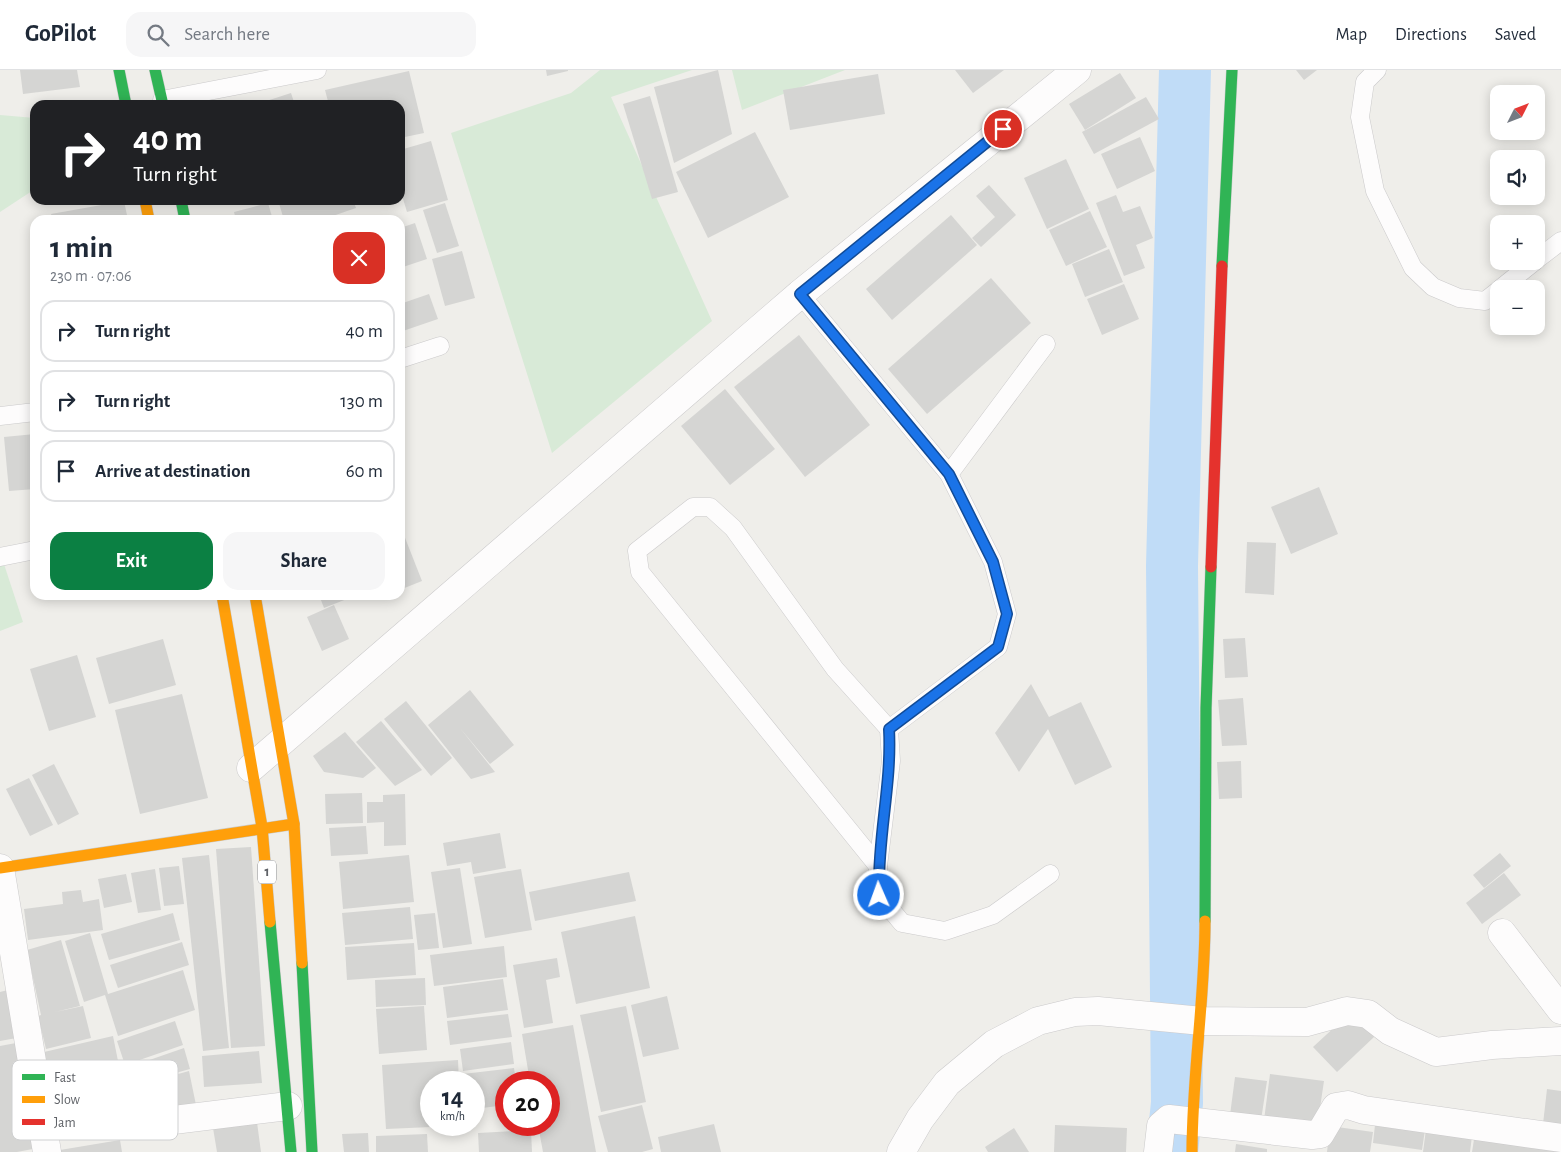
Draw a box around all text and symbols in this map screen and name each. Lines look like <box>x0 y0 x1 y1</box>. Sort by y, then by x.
search box <box>126 12 476 57</box>
icon: search <box>144 21 172 49</box>
text: GoPilot <box>25 22 96 46</box>
text: Search here <box>184 25 270 44</box>
text: Map <box>1336 26 1367 44</box>
text: Directions <box>1395 26 1467 44</box>
text: Saved <box>1495 26 1536 44</box>
north arrow <box>1490 85 1545 140</box>
map controls <box>1490 85 1545 335</box>
pin <box>982 108 1024 150</box>
icon: arrive <box>989 115 1017 143</box>
icon: right <box>50 120 115 185</box>
text: 40 m <box>133 122 202 157</box>
button: sound <box>1490 150 1545 205</box>
text: Turn right <box>133 163 217 185</box>
button: + <box>1490 215 1545 270</box>
button: close <box>333 232 385 284</box>
text: 1 min <box>50 233 113 263</box>
text: 230 m · 07:06 <box>50 268 131 284</box>
button: − <box>1490 280 1545 335</box>
icon: right <box>52 317 80 345</box>
text: Turn right <box>95 322 170 341</box>
text: 40 m <box>345 322 383 341</box>
icon: right <box>52 387 80 415</box>
text: Turn right <box>95 392 170 411</box>
text: 130 m <box>340 392 383 411</box>
icon: arrive <box>52 457 80 485</box>
text: Arrive at destination <box>95 462 251 481</box>
text: 60 m <box>346 462 383 481</box>
button: Exit <box>50 532 213 590</box>
button: Share <box>223 532 385 590</box>
road number: 1 <box>258 860 276 884</box>
position arrow <box>852 868 904 920</box>
legend <box>12 1060 178 1140</box>
text: Fast <box>54 1071 76 1085</box>
speed limit sign: 20 <box>495 1071 560 1136</box>
text: 14 <box>442 1085 463 1110</box>
text: Slow <box>54 1093 81 1107</box>
text: km/h <box>440 1110 465 1122</box>
text: Jam <box>54 1116 76 1130</box>

